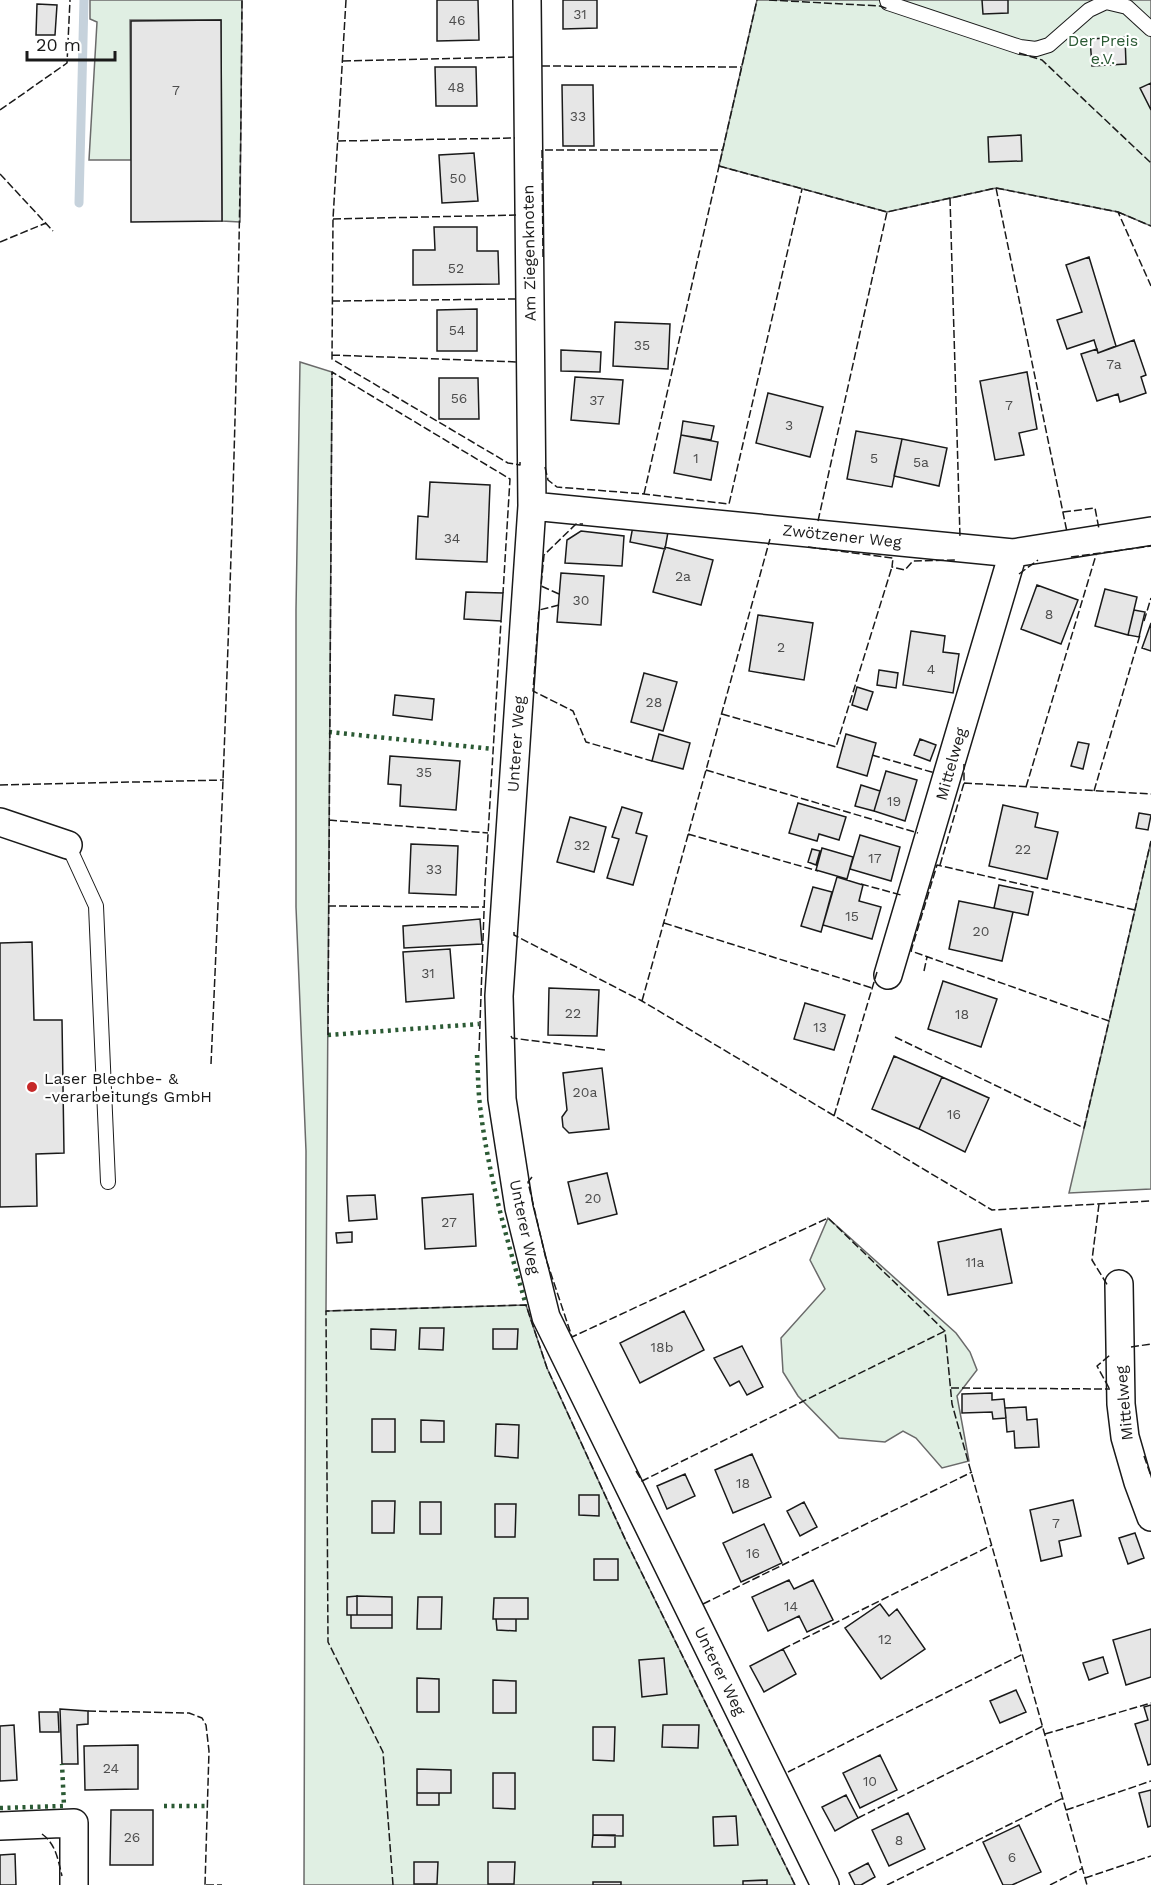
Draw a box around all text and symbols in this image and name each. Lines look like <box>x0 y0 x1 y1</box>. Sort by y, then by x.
house number: 31 <box>573 6 587 22</box>
house number: 46 <box>448 12 466 28</box>
scale bar <box>27 24 116 62</box>
park label: Der Preis e.V. <box>1068 31 1138 68</box>
text: 20 m <box>36 34 81 55</box>
house number: 48 <box>447 79 465 95</box>
house number: 7 <box>172 82 180 98</box>
house number: 33 <box>570 108 586 124</box>
house number: 50 <box>450 170 466 186</box>
street label: Am Ziegenknoten <box>518 184 540 322</box>
house number: 52 <box>448 260 464 276</box>
house number: 54 <box>449 322 465 338</box>
house number: 35 <box>634 337 650 353</box>
house number: 7a <box>1106 356 1122 372</box>
house number: 56 <box>451 390 467 406</box>
house number: 37 <box>589 392 605 408</box>
house number: 7 <box>1005 397 1013 413</box>
house number: 3 <box>785 417 793 433</box>
house number: 1 <box>693 450 699 466</box>
house number: 5 <box>870 450 878 466</box>
house number: 5a <box>913 454 929 470</box>
street label: Zwötzener Weg <box>782 520 903 552</box>
house number: 34 <box>444 530 460 546</box>
house number: 2a <box>675 568 691 584</box>
house number: 30 <box>573 592 589 608</box>
house number: 8 <box>1045 606 1053 622</box>
house number: 2 <box>777 639 785 655</box>
house number: 4 <box>927 661 935 677</box>
house number: 28 <box>646 694 662 710</box>
street label: Unterer Weg <box>503 695 529 793</box>
street label: Mittelweg <box>932 725 971 803</box>
house number: 35 <box>416 764 432 780</box>
house number: 19 <box>887 793 901 809</box>
house number: 32 <box>574 837 590 853</box>
house number: 22 <box>1015 841 1031 857</box>
house number: 17 <box>868 850 882 866</box>
house number: 33 <box>426 861 442 877</box>
house number: 15 <box>845 908 859 924</box>
house number: 20 <box>973 923 989 939</box>
house number: 31 <box>421 965 435 981</box>
house number: 22 <box>565 1005 581 1021</box>
house number: 18 <box>955 1006 969 1022</box>
house number: 13 <box>813 1019 827 1035</box>
place label: Laser Blechbe- & -verarbeitungs GmbH <box>44 1069 212 1106</box>
marker: Laser Blechbe- & -verarbeitungs GmbH <box>25 1080 39 1094</box>
house number: 20a <box>573 1084 597 1100</box>
house number: 16 <box>947 1106 961 1122</box>
street label: Unterer Weg <box>506 1178 544 1277</box>
house number: 20 <box>585 1190 601 1206</box>
house number: 27 <box>441 1214 457 1230</box>
house number: 11a <box>966 1254 984 1270</box>
house number: 18b <box>651 1339 673 1355</box>
street label: Mittelweg <box>1111 1364 1137 1441</box>
house number: 18 <box>736 1475 750 1491</box>
house number: 7 <box>1052 1515 1060 1531</box>
house number: 16 <box>746 1545 760 1561</box>
house number: 14 <box>784 1598 798 1614</box>
street label: Unterer Weg <box>690 1624 750 1719</box>
house number: 12 <box>878 1631 892 1647</box>
house number: 24 <box>103 1760 119 1776</box>
house number: 10 <box>863 1773 877 1789</box>
house number: 26 <box>124 1829 140 1845</box>
house number: 8 <box>895 1832 903 1848</box>
house number: 6 <box>1008 1849 1016 1865</box>

